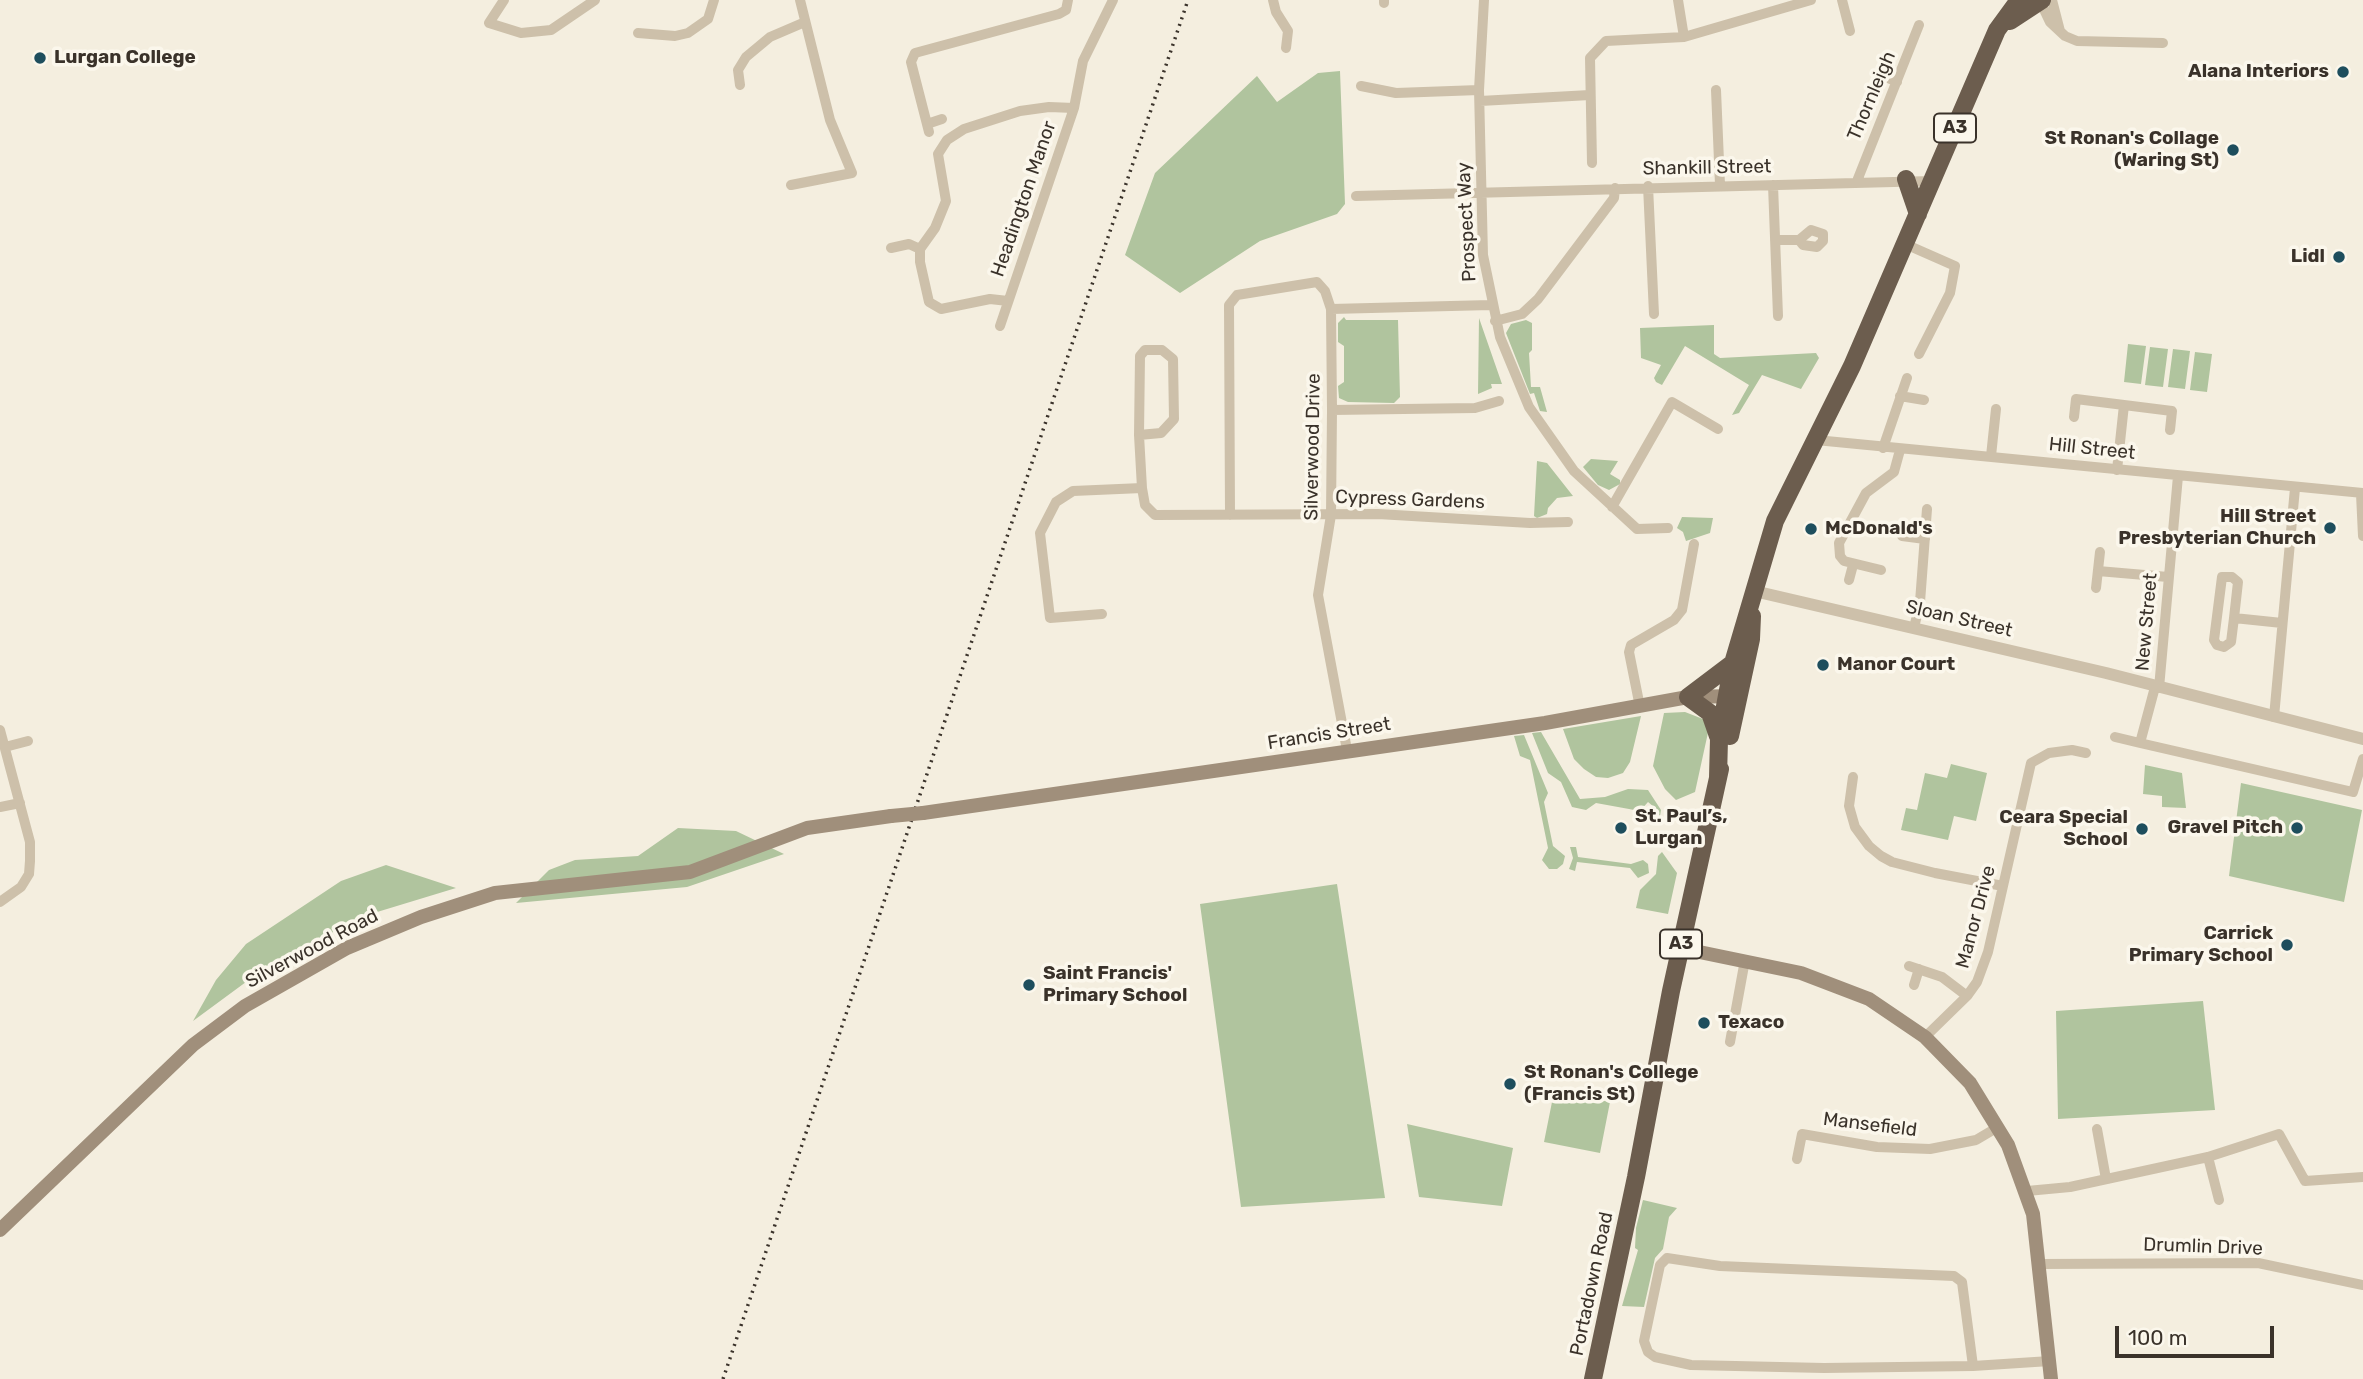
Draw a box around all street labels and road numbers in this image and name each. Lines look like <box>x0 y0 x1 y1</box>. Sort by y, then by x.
street label: Thornleigh <box>1843 48 1901 144</box>
road number: A3 <box>1934 113 1976 142</box>
street label: Headington Manor <box>987 118 1061 280</box>
street label: Shankill Street <box>1643 155 1771 181</box>
street label: Prospect Way <box>1452 162 1482 282</box>
street label: Silverwood Drive <box>1300 373 1326 521</box>
street label: Hill Street <box>2048 433 2136 465</box>
street label: Cypress Gardens <box>1335 486 1485 514</box>
street label: New Street <box>2131 572 2163 672</box>
street label: Sloan Street <box>1903 596 2015 642</box>
street label: Francis Street <box>1266 713 1392 755</box>
street label: Manor Drive <box>1951 863 2001 971</box>
street label: Silverwood Road <box>242 904 382 994</box>
road number: A3 <box>1660 930 1702 959</box>
street label: Mansefield <box>1822 1108 1918 1142</box>
street label: Portadown Road <box>1566 1210 1618 1358</box>
street label: Drumlin Drive <box>2143 1234 2263 1260</box>

